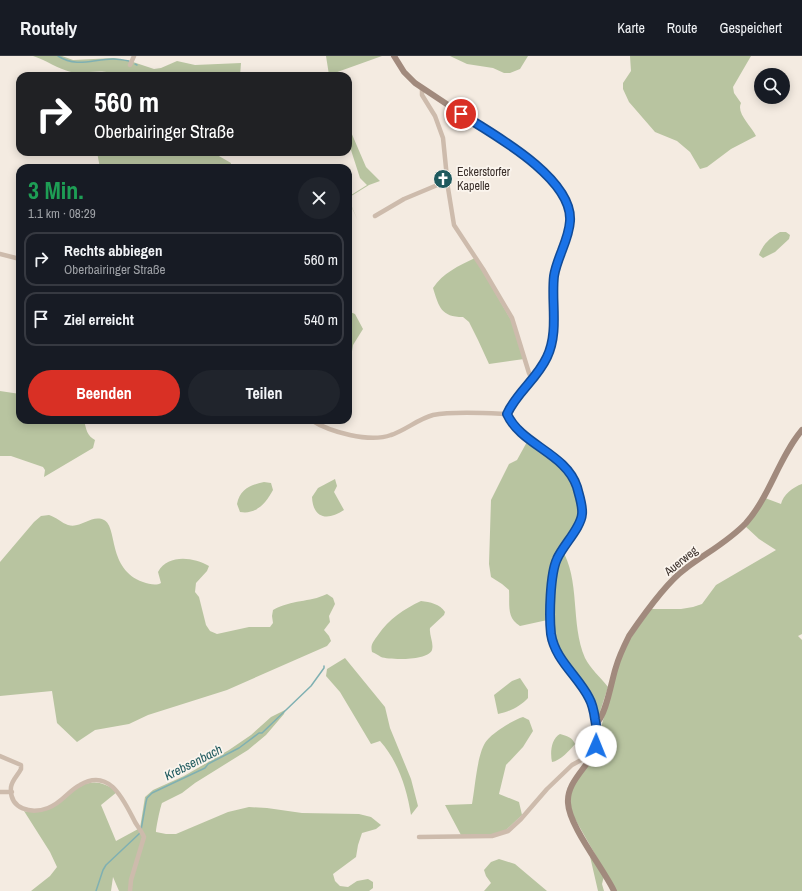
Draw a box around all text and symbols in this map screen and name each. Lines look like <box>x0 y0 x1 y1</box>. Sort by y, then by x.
text: Routely <box>20 15 77 41</box>
text: Karte <box>617 19 645 37</box>
text: Route <box>667 19 697 37</box>
text: Gespeichert <box>719 19 782 37</box>
map controls <box>754 68 790 104</box>
button: search <box>754 68 790 104</box>
text: 560 m <box>94 83 159 121</box>
icon: right <box>28 88 80 140</box>
pin <box>444 97 478 131</box>
icon: arrive <box>450 103 472 125</box>
text: Oberbairinger Straße <box>94 119 234 144</box>
place label: Eckerstorfer Kapelle <box>457 164 511 194</box>
church icon: Eckerstorfer Kapelle <box>432 168 454 190</box>
text: 3 Min. <box>28 174 84 206</box>
button: close <box>298 177 340 219</box>
text: 1.1 km · 08:29 <box>28 205 96 222</box>
text: Rechts abbiegen <box>64 240 162 261</box>
icon: right <box>30 248 52 270</box>
text: 560 m <box>304 249 338 270</box>
text: Oberbairinger Straße <box>64 261 165 278</box>
icon: arrive <box>30 308 52 330</box>
text: Ziel erreicht <box>64 309 134 330</box>
text: 540 m <box>304 309 338 330</box>
button: Beenden <box>28 370 180 416</box>
button: Teilen <box>188 370 340 416</box>
street label: Auerweg <box>660 542 702 580</box>
position arrow <box>575 725 617 767</box>
water label: Krebsenbach <box>161 741 225 784</box>

